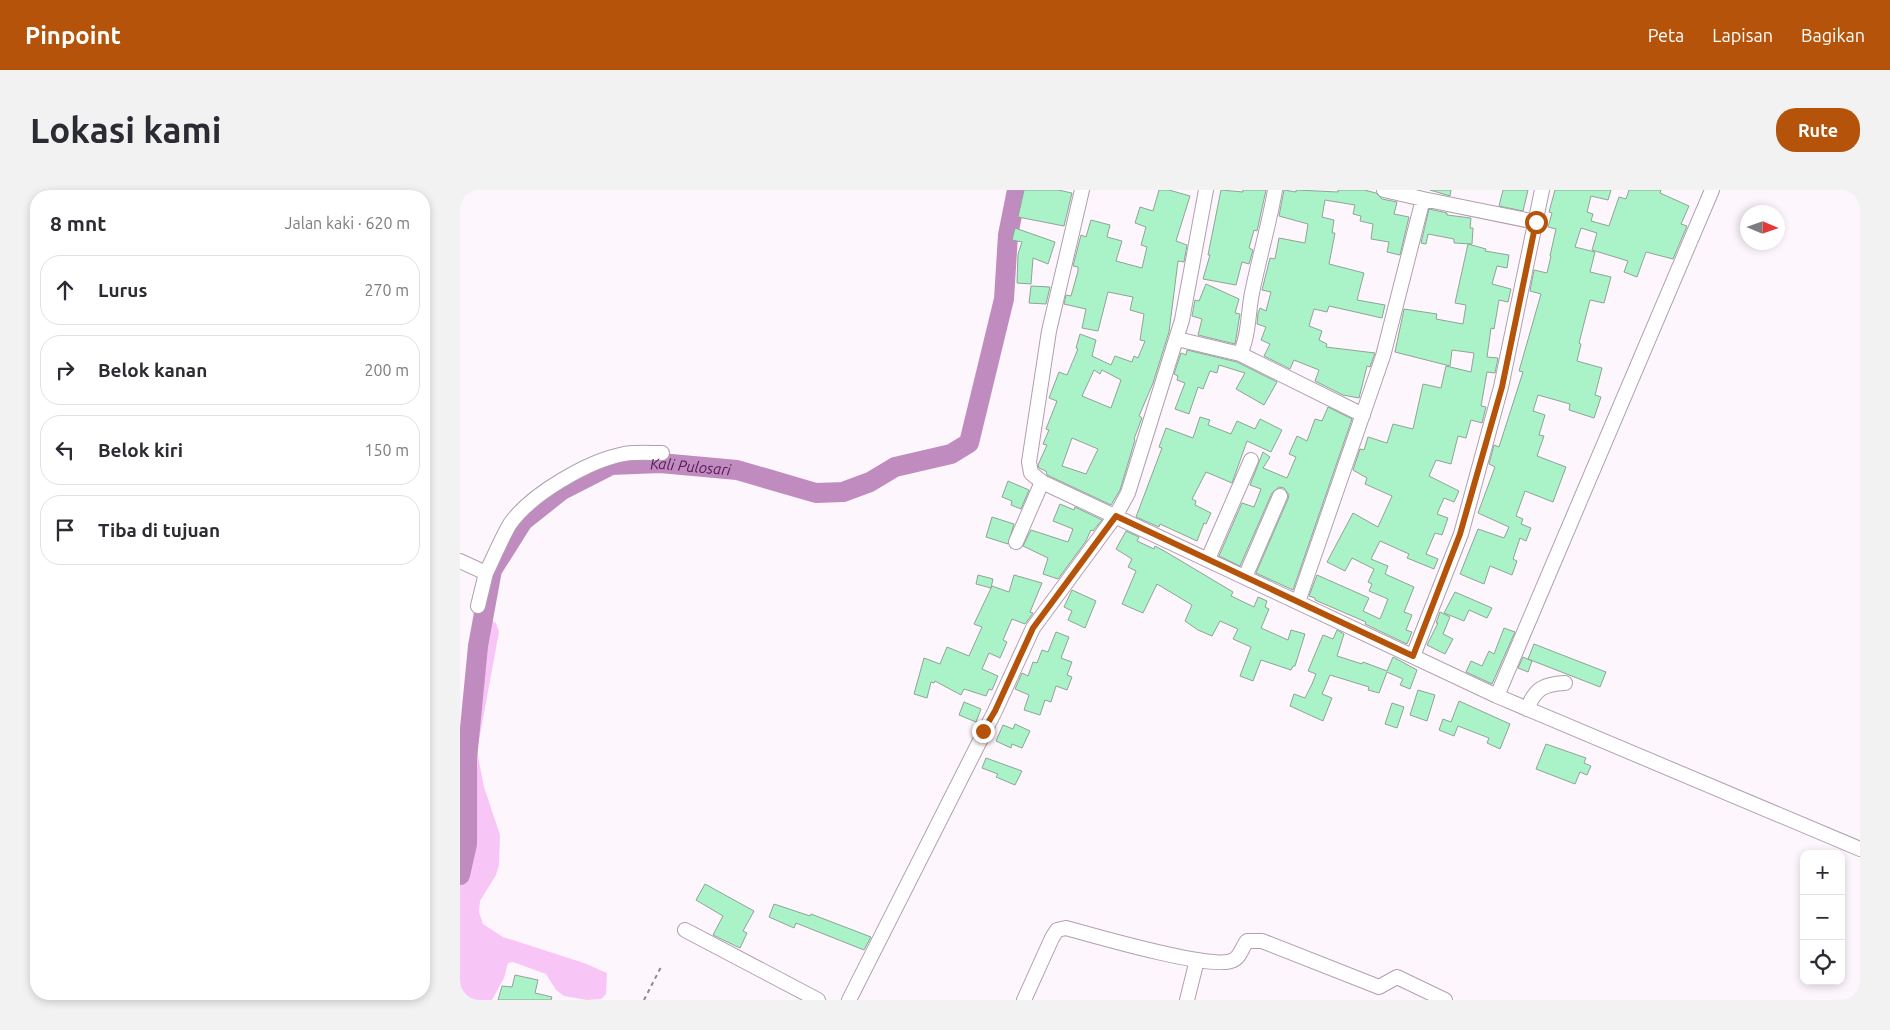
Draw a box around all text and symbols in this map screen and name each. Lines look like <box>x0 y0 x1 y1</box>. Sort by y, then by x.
text: Pinpoint <box>25 22 121 49</box>
text: Peta <box>1648 25 1684 45</box>
text: Lapisan <box>1712 25 1773 45</box>
text: Bagikan <box>1801 25 1865 45</box>
button: Rute <box>1776 108 1860 152</box>
text: Lokasi kami <box>30 110 222 150</box>
north arrow <box>1740 205 1785 250</box>
text: 8 mnt <box>50 211 106 235</box>
route start <box>1525 211 1548 234</box>
text: Jalan kaki · 620 m <box>285 214 410 232</box>
icon: ahead <box>51 276 79 304</box>
text: Lurus <box>98 279 147 301</box>
text: 270 m <box>364 281 409 299</box>
icon: right <box>51 356 79 384</box>
text: Belok kanan <box>98 359 207 381</box>
text: 200 m <box>364 361 409 379</box>
icon: left <box>51 436 79 464</box>
text: Belok kiri <box>98 439 183 461</box>
text: 150 m <box>364 441 409 459</box>
water label: Kali Pulosari <box>650 454 733 478</box>
icon: arrive <box>51 516 79 544</box>
text: Tiba di tujuan <box>98 519 220 541</box>
route end <box>972 720 995 743</box>
map controls <box>1800 850 1845 985</box>
button: + <box>1800 850 1845 895</box>
button: − <box>1800 895 1845 940</box>
button: locate <box>1800 940 1845 985</box>

